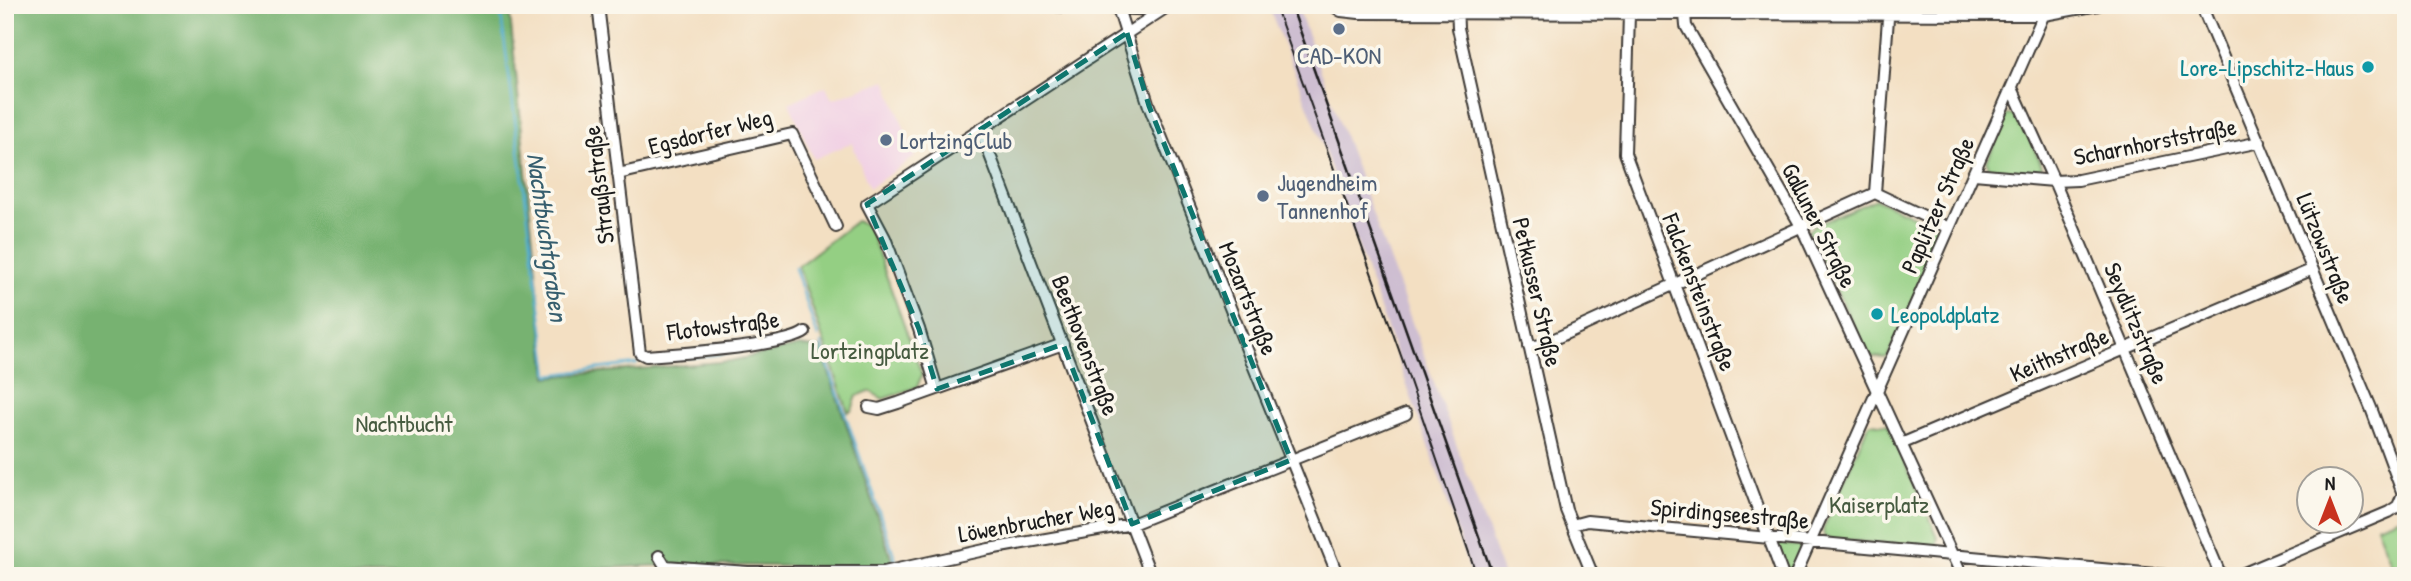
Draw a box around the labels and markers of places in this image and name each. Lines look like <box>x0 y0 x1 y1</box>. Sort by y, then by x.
marker: CAD-KON <box>1331 21 1347 37</box>
place label: CAD-KON <box>1297 39 1381 71</box>
place label: Lore-Lipschitz-Haus <box>2181 51 2354 83</box>
marker: Lore-Lipschitz-Haus <box>2360 59 2376 75</box>
place label: LortzingClub <box>900 124 1012 156</box>
marker: LortzingClub <box>878 132 894 148</box>
place label: Jugendheim Tannenhof <box>1277 166 1377 226</box>
marker: Jugendheim Tannenhof <box>1255 188 1271 204</box>
place label: Leopoldplatz <box>1891 298 1999 330</box>
marker: Leopoldplatz <box>1869 306 1885 322</box>

